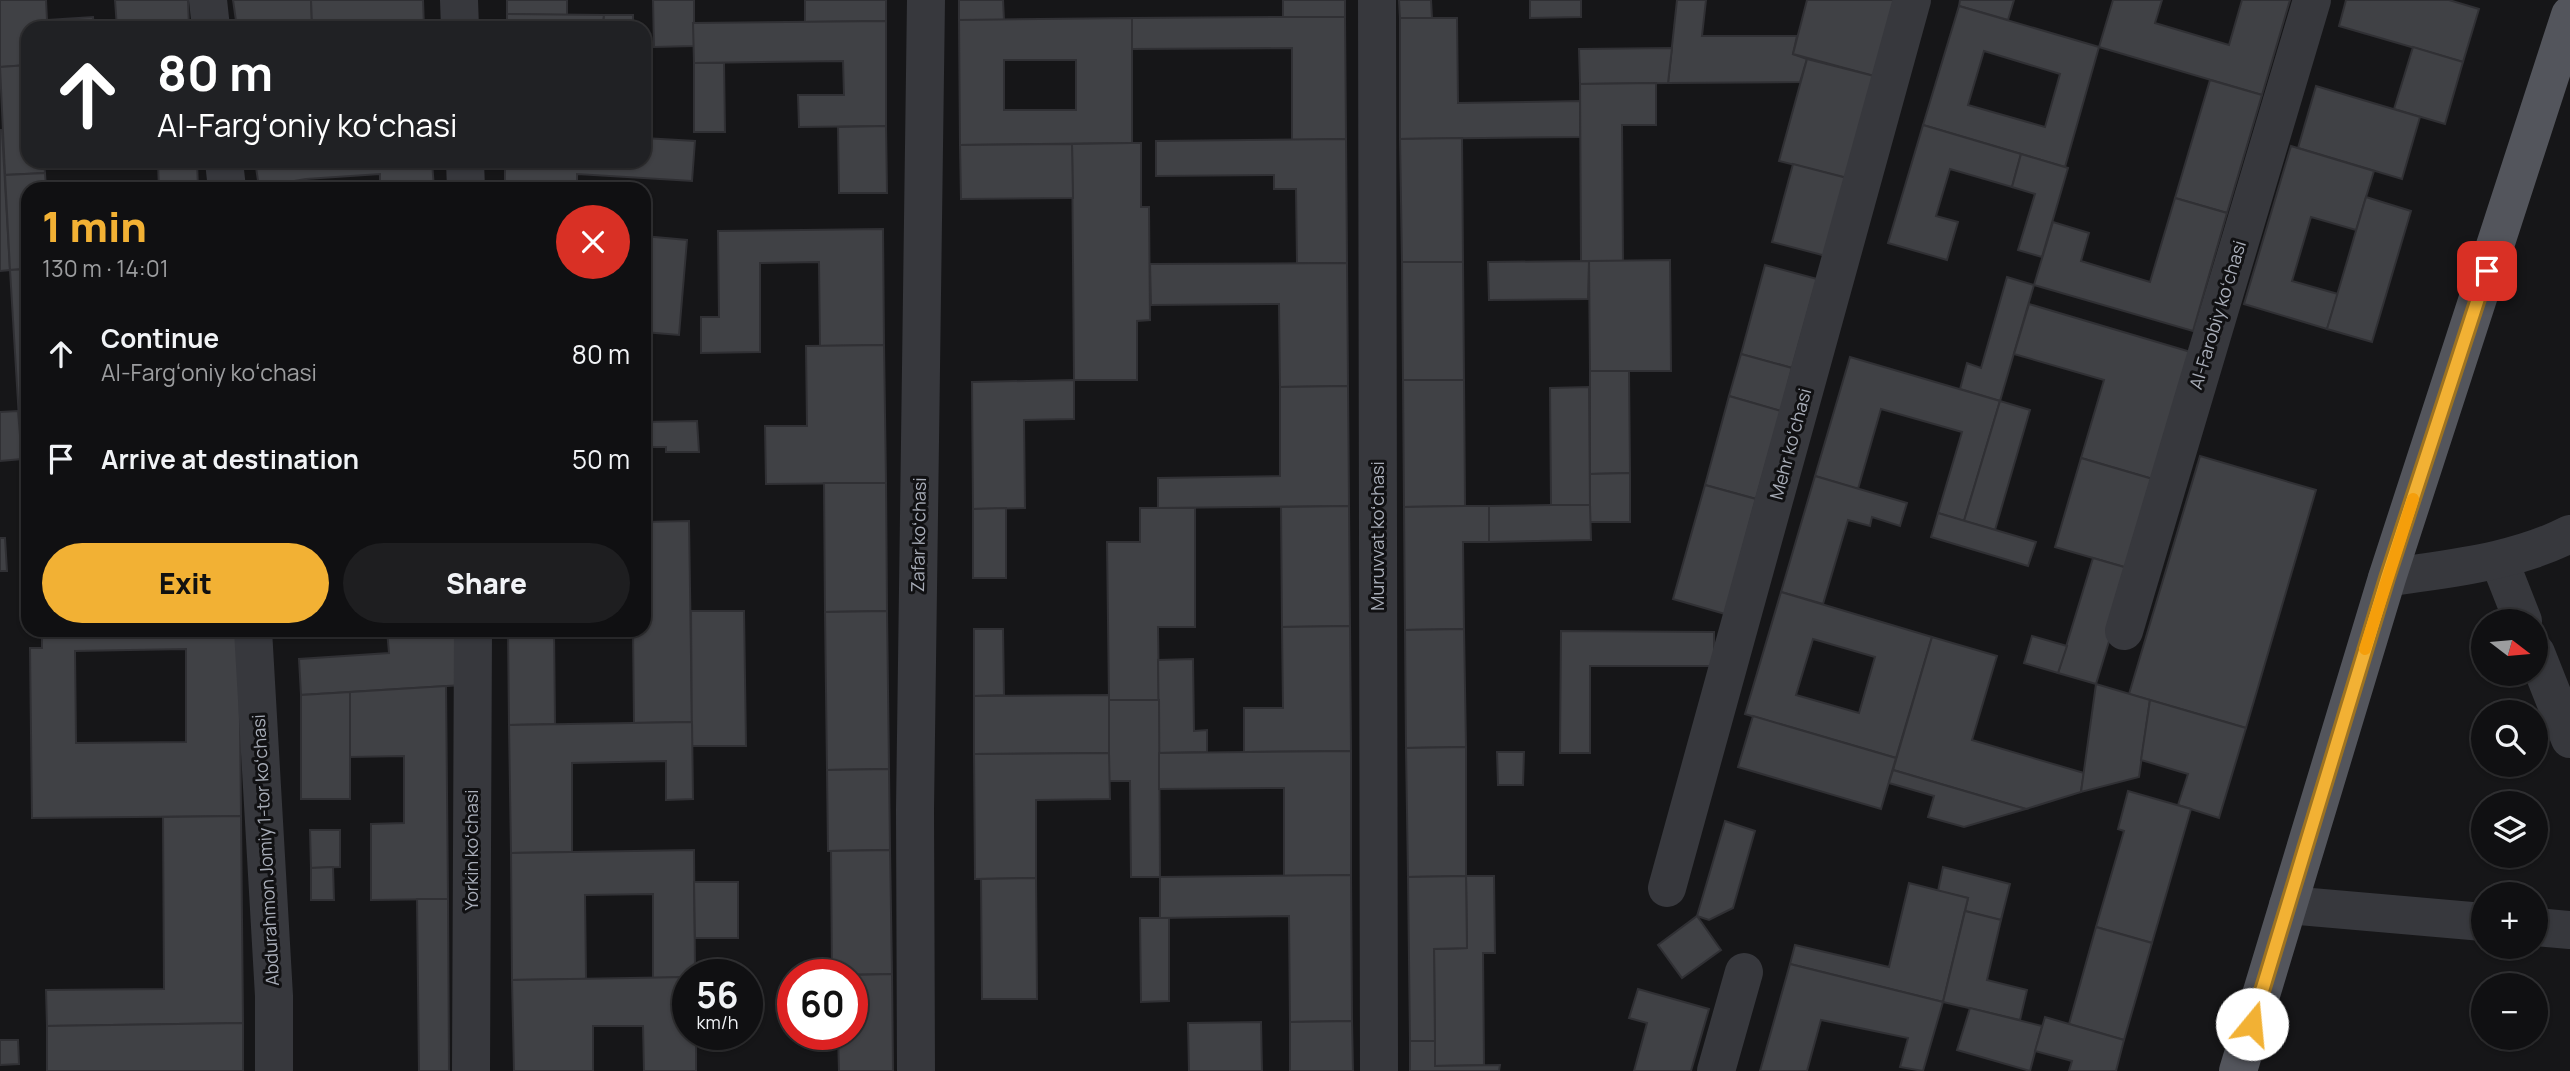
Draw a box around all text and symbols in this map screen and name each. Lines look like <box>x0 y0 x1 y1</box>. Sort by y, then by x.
text: 80 m <box>157 39 273 106</box>
icon: ahead <box>42 49 133 140</box>
text: Al-Fargʻoniy koʻchasi <box>157 103 457 147</box>
text: 1 min <box>42 197 147 255</box>
button: close <box>556 205 630 279</box>
street label: Al-Farobiy koʻchasi <box>2183 237 2251 392</box>
pin <box>2457 241 2517 301</box>
text: 130 m · 14:01 <box>42 252 169 284</box>
icon: arrive <box>2468 252 2506 290</box>
text: Continue <box>101 320 219 356</box>
icon: ahead <box>42 335 80 373</box>
text: 80 m <box>572 336 630 372</box>
text: Al-Fargʻoniy koʻchasi <box>101 356 317 388</box>
street label: Mehr koʻchasi <box>1764 386 1816 502</box>
icon: arrive <box>42 440 80 478</box>
text: Arrive at destination <box>101 441 359 477</box>
text: 50 m <box>572 441 630 477</box>
street label: Muruvvat koʻchasi <box>1365 461 1389 611</box>
street label: Zafar koʻchasi <box>905 477 931 593</box>
button: Exit <box>42 543 329 623</box>
button: Share <box>343 543 630 623</box>
north arrow <box>2471 609 2548 686</box>
map controls <box>2471 609 2548 1050</box>
button: search <box>2471 700 2548 777</box>
street label: Abdurahmon Jomiy 1-tor koʻchasi <box>246 714 284 986</box>
street label: Yorkin koʻchasi <box>459 790 483 910</box>
button: layers <box>2471 791 2548 868</box>
button: + <box>2471 882 2548 959</box>
speed limit sign: 60 <box>777 959 868 1050</box>
text: 56 <box>696 971 739 1019</box>
button: − <box>2471 973 2548 1050</box>
position arrow <box>2215 987 2289 1061</box>
text: km/h <box>697 1010 738 1034</box>

